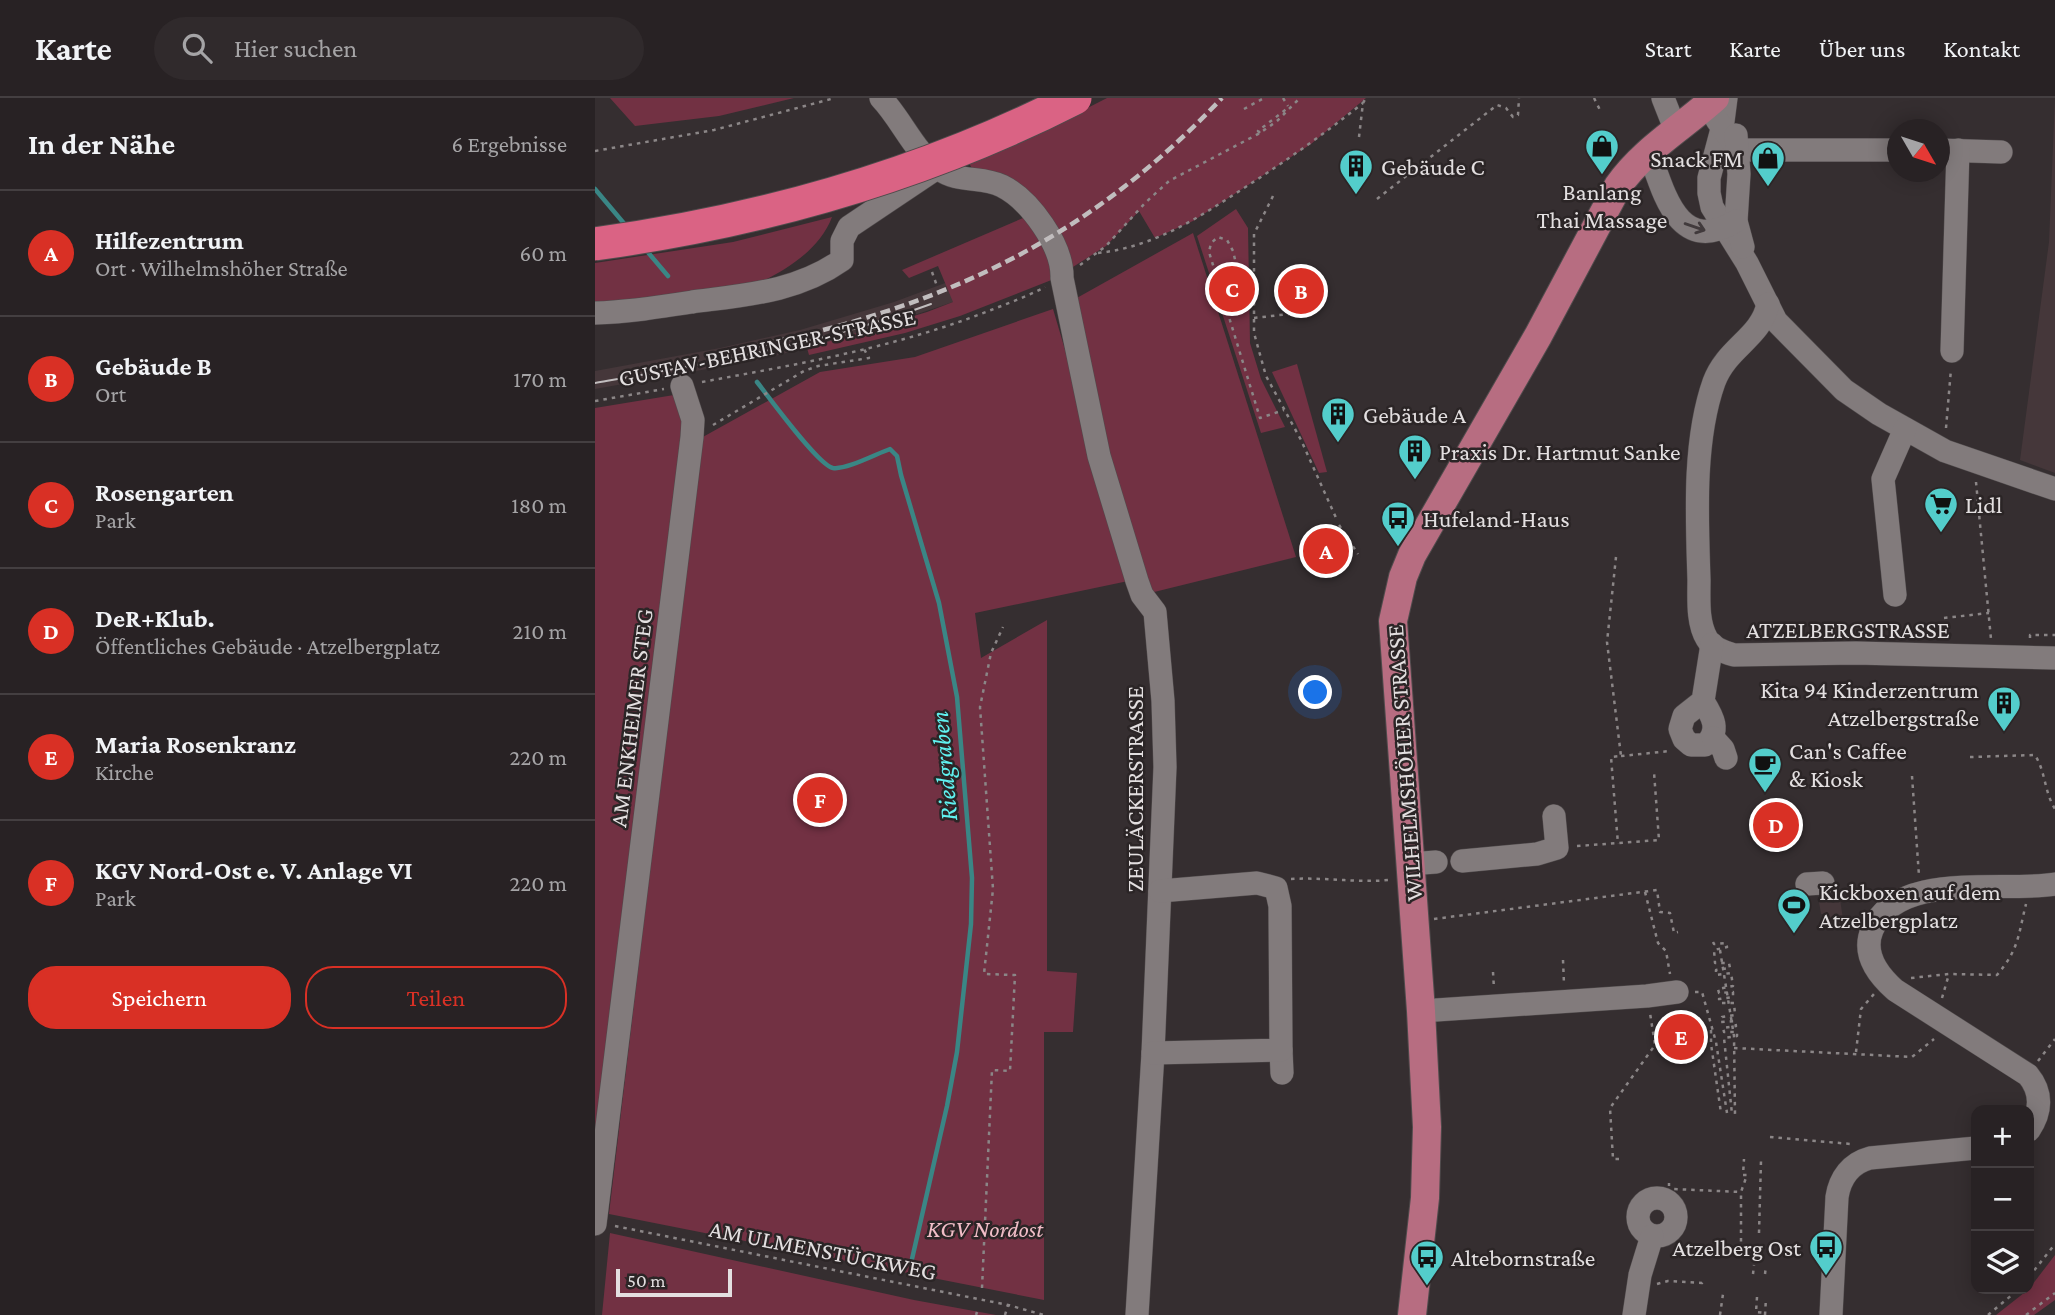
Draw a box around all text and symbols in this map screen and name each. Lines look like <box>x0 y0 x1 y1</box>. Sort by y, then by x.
search box <box>154 17 644 80</box>
icon: search <box>178 29 216 67</box>
text: Karte <box>35 30 112 67</box>
text: Hier suchen <box>234 34 357 63</box>
text: Start <box>1645 35 1691 62</box>
text: Karte <box>1729 35 1781 62</box>
text: Über uns <box>1819 35 1905 62</box>
text: Kontakt <box>1943 35 2020 62</box>
north arrow <box>1887 119 1950 182</box>
text: In der Nähe <box>28 127 175 160</box>
shop icon: Banlang Thai Massage <box>1583 127 1621 176</box>
text: 6 Ergebnisse <box>451 131 567 157</box>
shop icon: Snack FM <box>1749 139 1787 188</box>
place label: Snack FM <box>1650 145 1743 172</box>
building icon: Gebäude C <box>1337 147 1375 196</box>
place label: Gebäude C <box>1381 153 1485 180</box>
place label: Banlang Thai Massage <box>1537 178 1667 233</box>
one-way arrow <box>1683 222 1705 235</box>
text: Hilfezentrum <box>95 226 244 255</box>
text: A <box>44 240 58 266</box>
text: 60 m <box>520 240 567 266</box>
text: Ort · Wilhelmshöher Straße <box>95 255 348 281</box>
pin: C <box>1209 263 1255 315</box>
pin: B <box>1278 265 1324 317</box>
street label: GUSTAV-BEHRINGER-STRASSE <box>616 302 918 392</box>
text: Gebäude B <box>95 352 212 381</box>
text: B <box>44 366 58 392</box>
text: 170 m <box>513 366 567 392</box>
text: Ort <box>95 381 126 407</box>
building icon: Gebäude A <box>1319 395 1357 444</box>
place label: Gebäude A <box>1363 401 1466 428</box>
building icon: Praxis Dr. Hartmut Sanke <box>1396 432 1434 481</box>
place label: Praxis Dr. Hartmut Sanke <box>1439 438 1681 465</box>
text: Rosengarten <box>95 478 234 507</box>
supermarket icon: Lidl <box>1922 485 1960 534</box>
place label: Lidl <box>1965 491 2002 518</box>
text: C <box>44 492 58 518</box>
text: 180 m <box>511 492 567 518</box>
bus stop icon: Hufeland-Haus <box>1379 499 1417 548</box>
place label: Hufeland-Haus <box>1423 505 1570 532</box>
text: Park <box>95 507 136 533</box>
pin: A <box>1303 525 1349 577</box>
text: DeR+Klub. <box>95 604 215 633</box>
street label: AM ENKHEIMER STEG <box>604 607 658 829</box>
street label: ATZELBERGSTRASSE <box>1746 616 1950 643</box>
text: D <box>43 618 59 644</box>
text: 210 m <box>513 618 567 644</box>
street label: WILHELMSHÖHER STRASSE <box>1381 624 1427 902</box>
text: Öffentliches Gebäude · Atzelbergplatz <box>95 633 440 659</box>
your location <box>1298 675 1332 709</box>
place label: Kita 94 Kinderzentrum Atzelbergstraße <box>1760 676 1979 731</box>
building icon: Kita 94 Kinderzentrum Atzelbergstraße <box>1985 684 2023 733</box>
street label: ZEULÄCKERSTRASSE <box>1121 686 1148 892</box>
water label: Riedgraben <box>925 710 963 822</box>
text: Maria Rosenkranz <box>95 730 296 759</box>
place label: Can's Caffee & Kiosk <box>1789 737 1907 792</box>
text: E <box>44 744 58 770</box>
text: 220 m <box>509 744 567 770</box>
cafe icon: Can's Caffee & Kiosk <box>1746 745 1784 794</box>
text: Kirche <box>95 759 154 785</box>
pin: F <box>797 774 843 826</box>
pin: D <box>1753 799 1799 851</box>
text: KGV Nord-Ost e. V. Anlage VI <box>95 856 412 885</box>
text: F <box>45 870 57 896</box>
text: 220 m <box>509 870 567 896</box>
place label: Kickboxen auf dem Atzelbergplatz <box>1819 878 2001 933</box>
text: Park <box>95 885 136 911</box>
sports icon: Kickboxen auf dem Atzelbergplatz <box>1775 886 1813 935</box>
button: Speichern <box>28 966 291 1029</box>
button: Teilen <box>305 966 567 1029</box>
pin: E <box>1658 1011 1704 1063</box>
map controls <box>1971 1105 2034 1294</box>
button: + <box>1971 1105 2034 1168</box>
button: − <box>1971 1168 2034 1231</box>
street label: AM ULMENSTÜCKWEG <box>707 1215 939 1285</box>
park label: KGV Nordost <box>927 1215 1044 1242</box>
bus stop icon: Atzelberg Ost <box>1807 1228 1845 1277</box>
button: layers <box>1971 1231 2034 1294</box>
place label: Atzelberg Ost <box>1672 1234 1802 1261</box>
bus stop icon: Altebornstraße <box>1408 1238 1446 1287</box>
place label: Altebornstraße <box>1451 1244 1595 1271</box>
scale bar <box>616 1266 731 1298</box>
text: 50 m <box>627 1270 666 1291</box>

